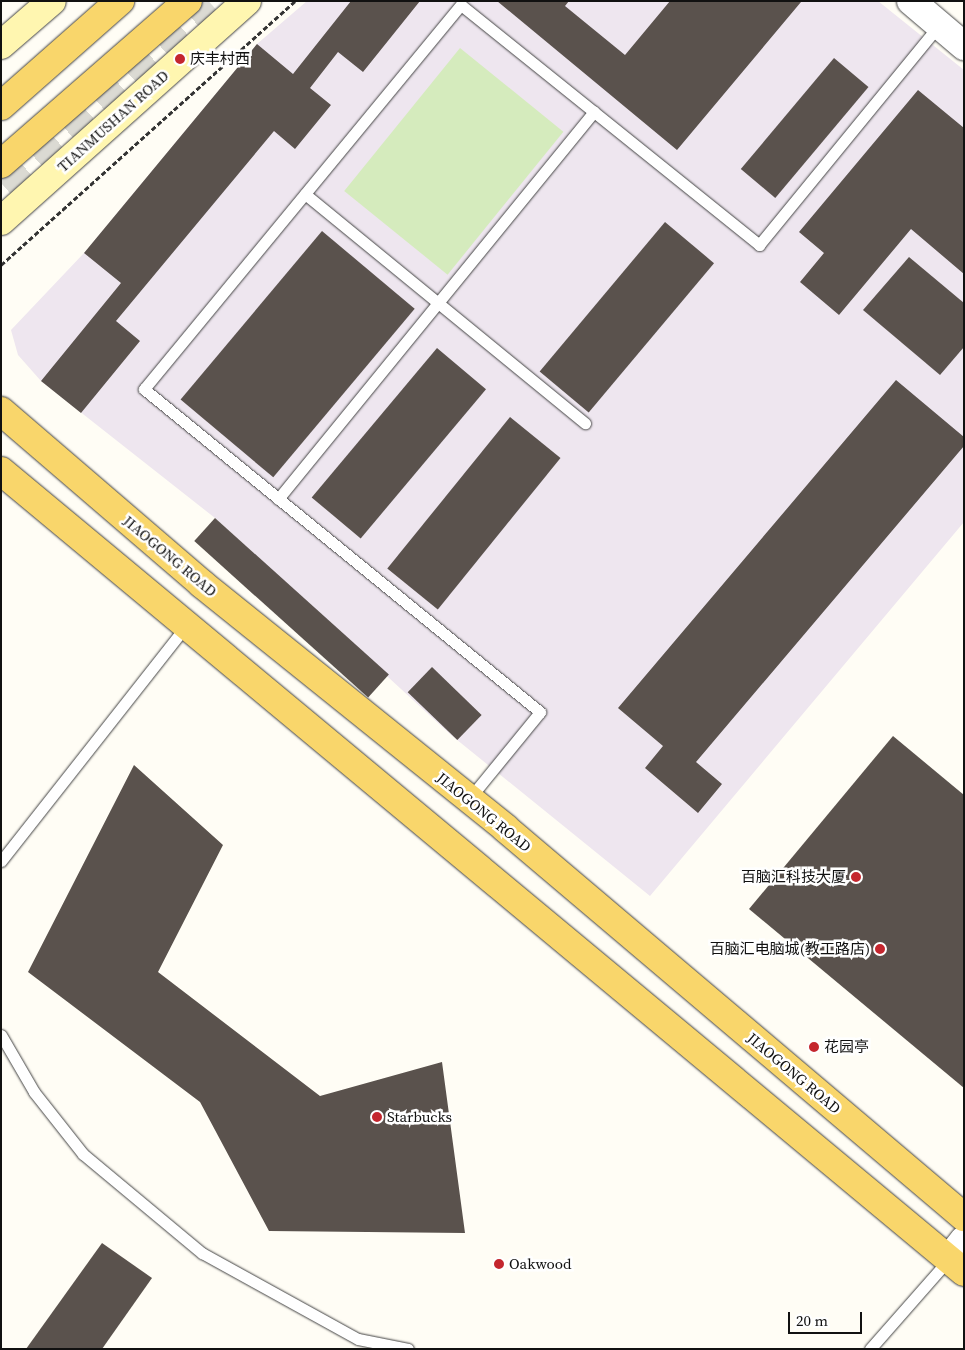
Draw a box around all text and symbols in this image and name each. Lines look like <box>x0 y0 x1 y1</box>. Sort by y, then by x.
place label: 庆丰村西 <box>190 50 250 68</box>
marker: 庆丰村西 <box>174 53 186 65</box>
street label: TIANMUSHAN ROAD <box>54 66 172 176</box>
street label: JIAOGONG ROAD <box>120 512 220 600</box>
street label: JIAOGONG ROAD <box>433 768 535 856</box>
place label: 百脑汇科技大厦 <box>741 868 846 886</box>
marker: 百脑汇科技大厦 <box>850 871 862 883</box>
place label: 百脑汇电脑城(教工路店) <box>710 940 870 958</box>
marker: 百脑汇电脑城(教工路店) <box>874 943 886 955</box>
street label: JIAOGONG ROAD <box>744 1029 844 1117</box>
place label: 花园亭 <box>824 1038 869 1056</box>
marker: 花园亭 <box>808 1041 820 1053</box>
place label: Starbucks <box>387 1108 452 1126</box>
marker: Starbucks <box>371 1111 383 1123</box>
place label: Oakwood <box>509 1255 572 1273</box>
marker: Oakwood <box>493 1258 505 1270</box>
scale bar <box>790 1302 864 1334</box>
text: 20 m <box>796 1310 828 1331</box>

